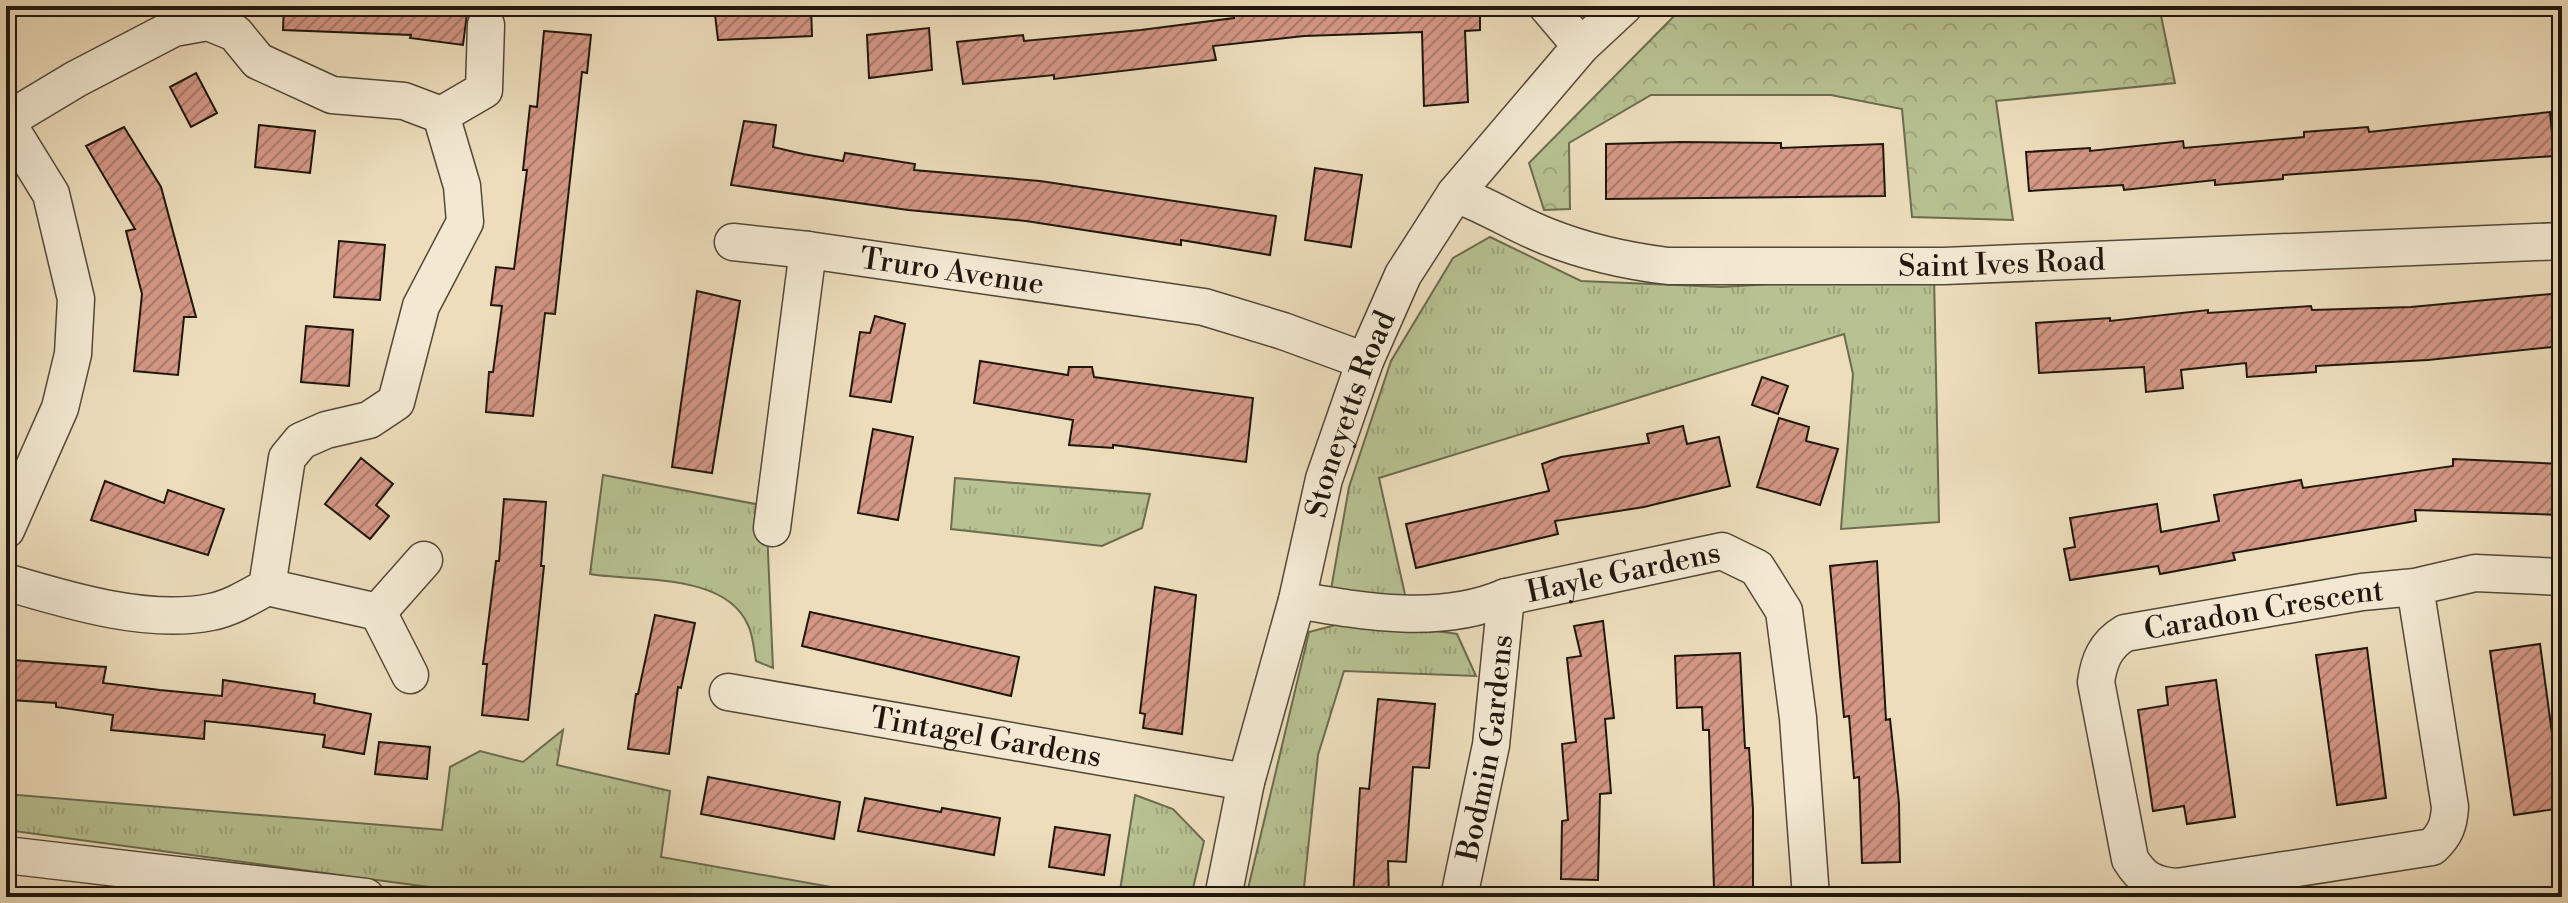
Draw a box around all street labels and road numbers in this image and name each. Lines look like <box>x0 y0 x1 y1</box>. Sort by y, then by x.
street label: Truro Avenue <box>858 240 1046 304</box>
street label: Saint Ives Road <box>1898 241 2106 286</box>
street label: Stoneyetts Road <box>1298 305 1405 521</box>
street label: Hayle Gardens <box>1523 534 1724 612</box>
street label: Caradon Crescent <box>2141 572 2386 649</box>
street label: Bodmin Gardens <box>1449 633 1522 865</box>
street label: Tintagel Gardens <box>868 699 1104 777</box>

